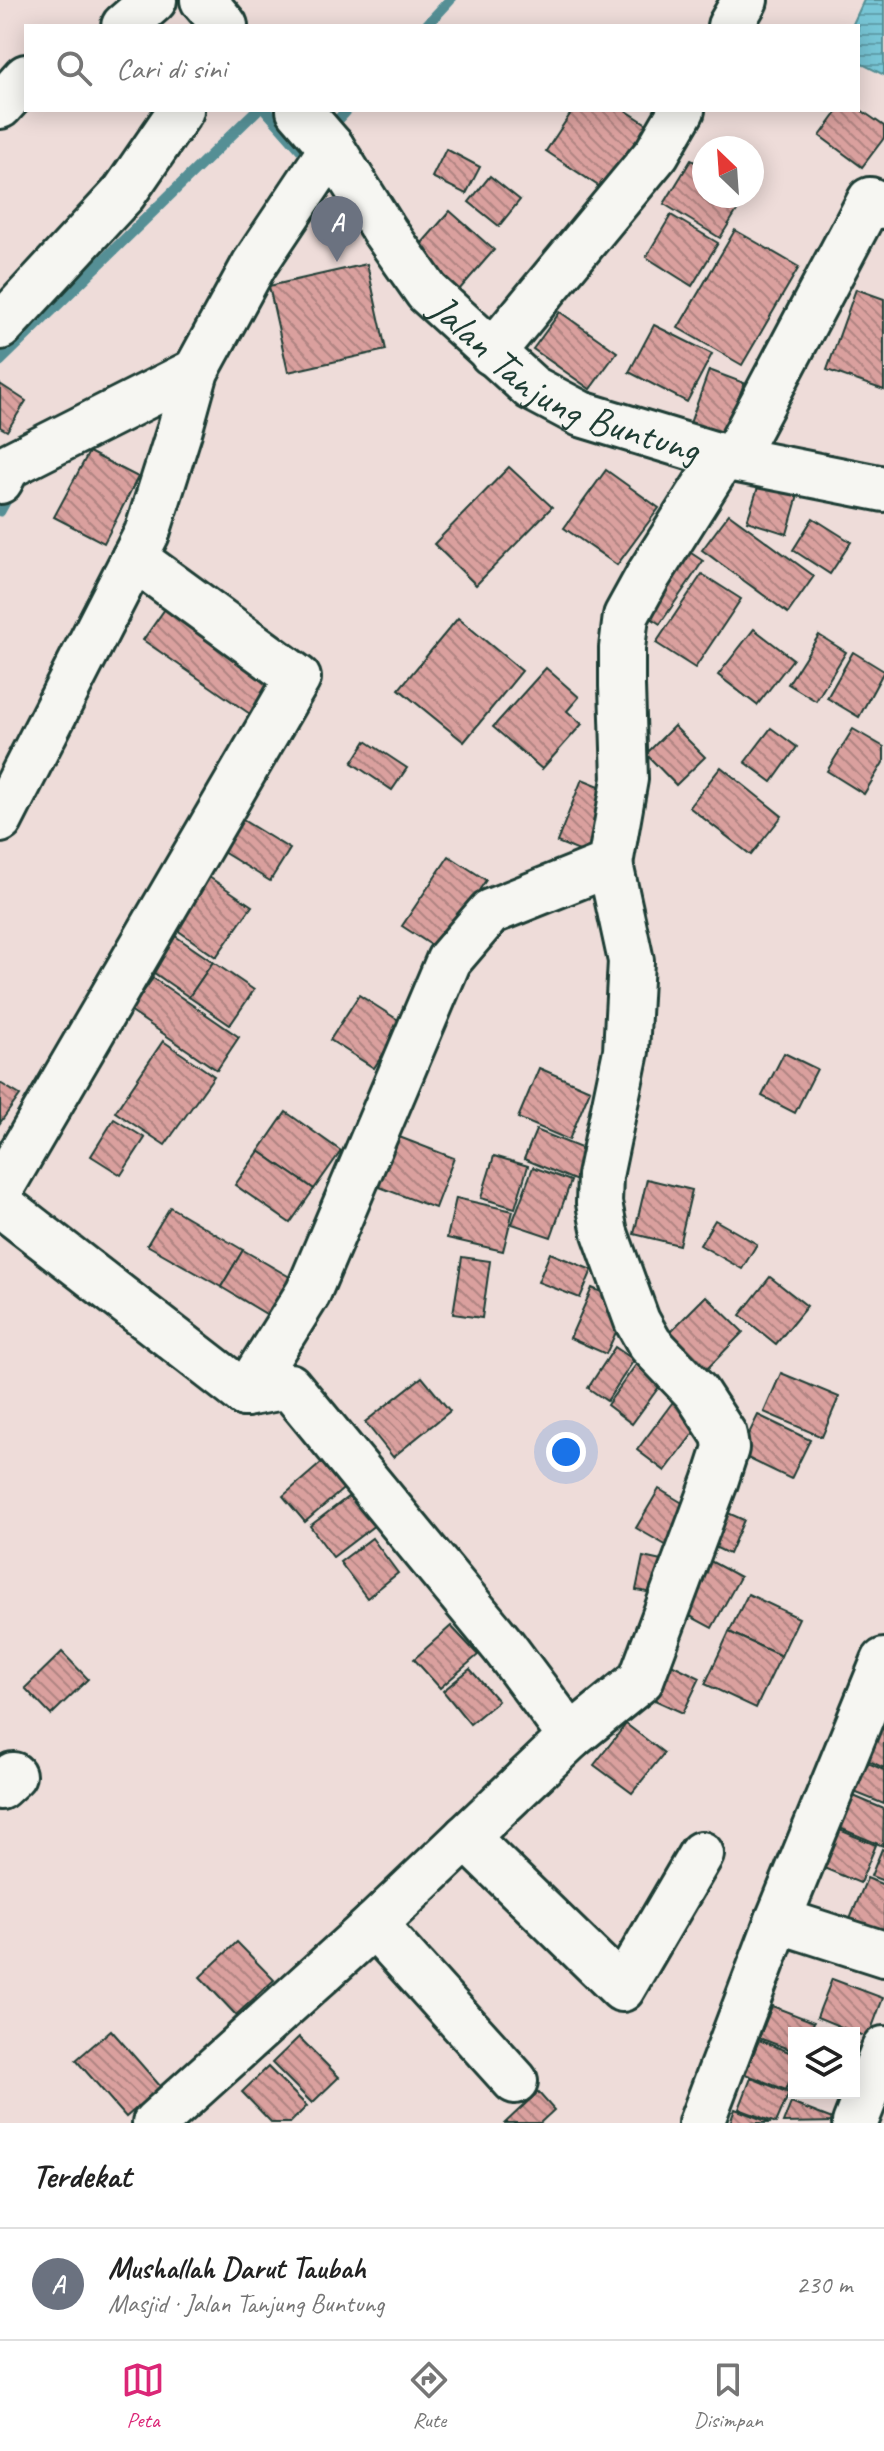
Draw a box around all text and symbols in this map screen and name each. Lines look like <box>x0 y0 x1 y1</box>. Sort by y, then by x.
search box <box>24 24 860 112</box>
icon: search <box>52 46 96 90</box>
text: Cari di sini <box>116 49 227 87</box>
north arrow <box>692 136 764 208</box>
pin: A <box>311 196 363 262</box>
street label: Jalan Tanjung Buntung <box>418 282 707 475</box>
your location <box>546 1432 586 1472</box>
map controls <box>788 2027 860 2099</box>
button: layers <box>788 2027 860 2099</box>
text: Terdekat <box>32 2154 131 2197</box>
text: Mushallah Darut Taubah <box>108 2249 366 2287</box>
text: A <box>51 2268 65 2301</box>
text: 230 m <box>796 2268 852 2301</box>
text: Masjid · Jalan Tanjung Buntung <box>108 2287 384 2320</box>
tab: Peta <box>121 2358 165 2434</box>
tab: Rute <box>407 2358 451 2434</box>
tab: Disimpan <box>693 2358 763 2434</box>

